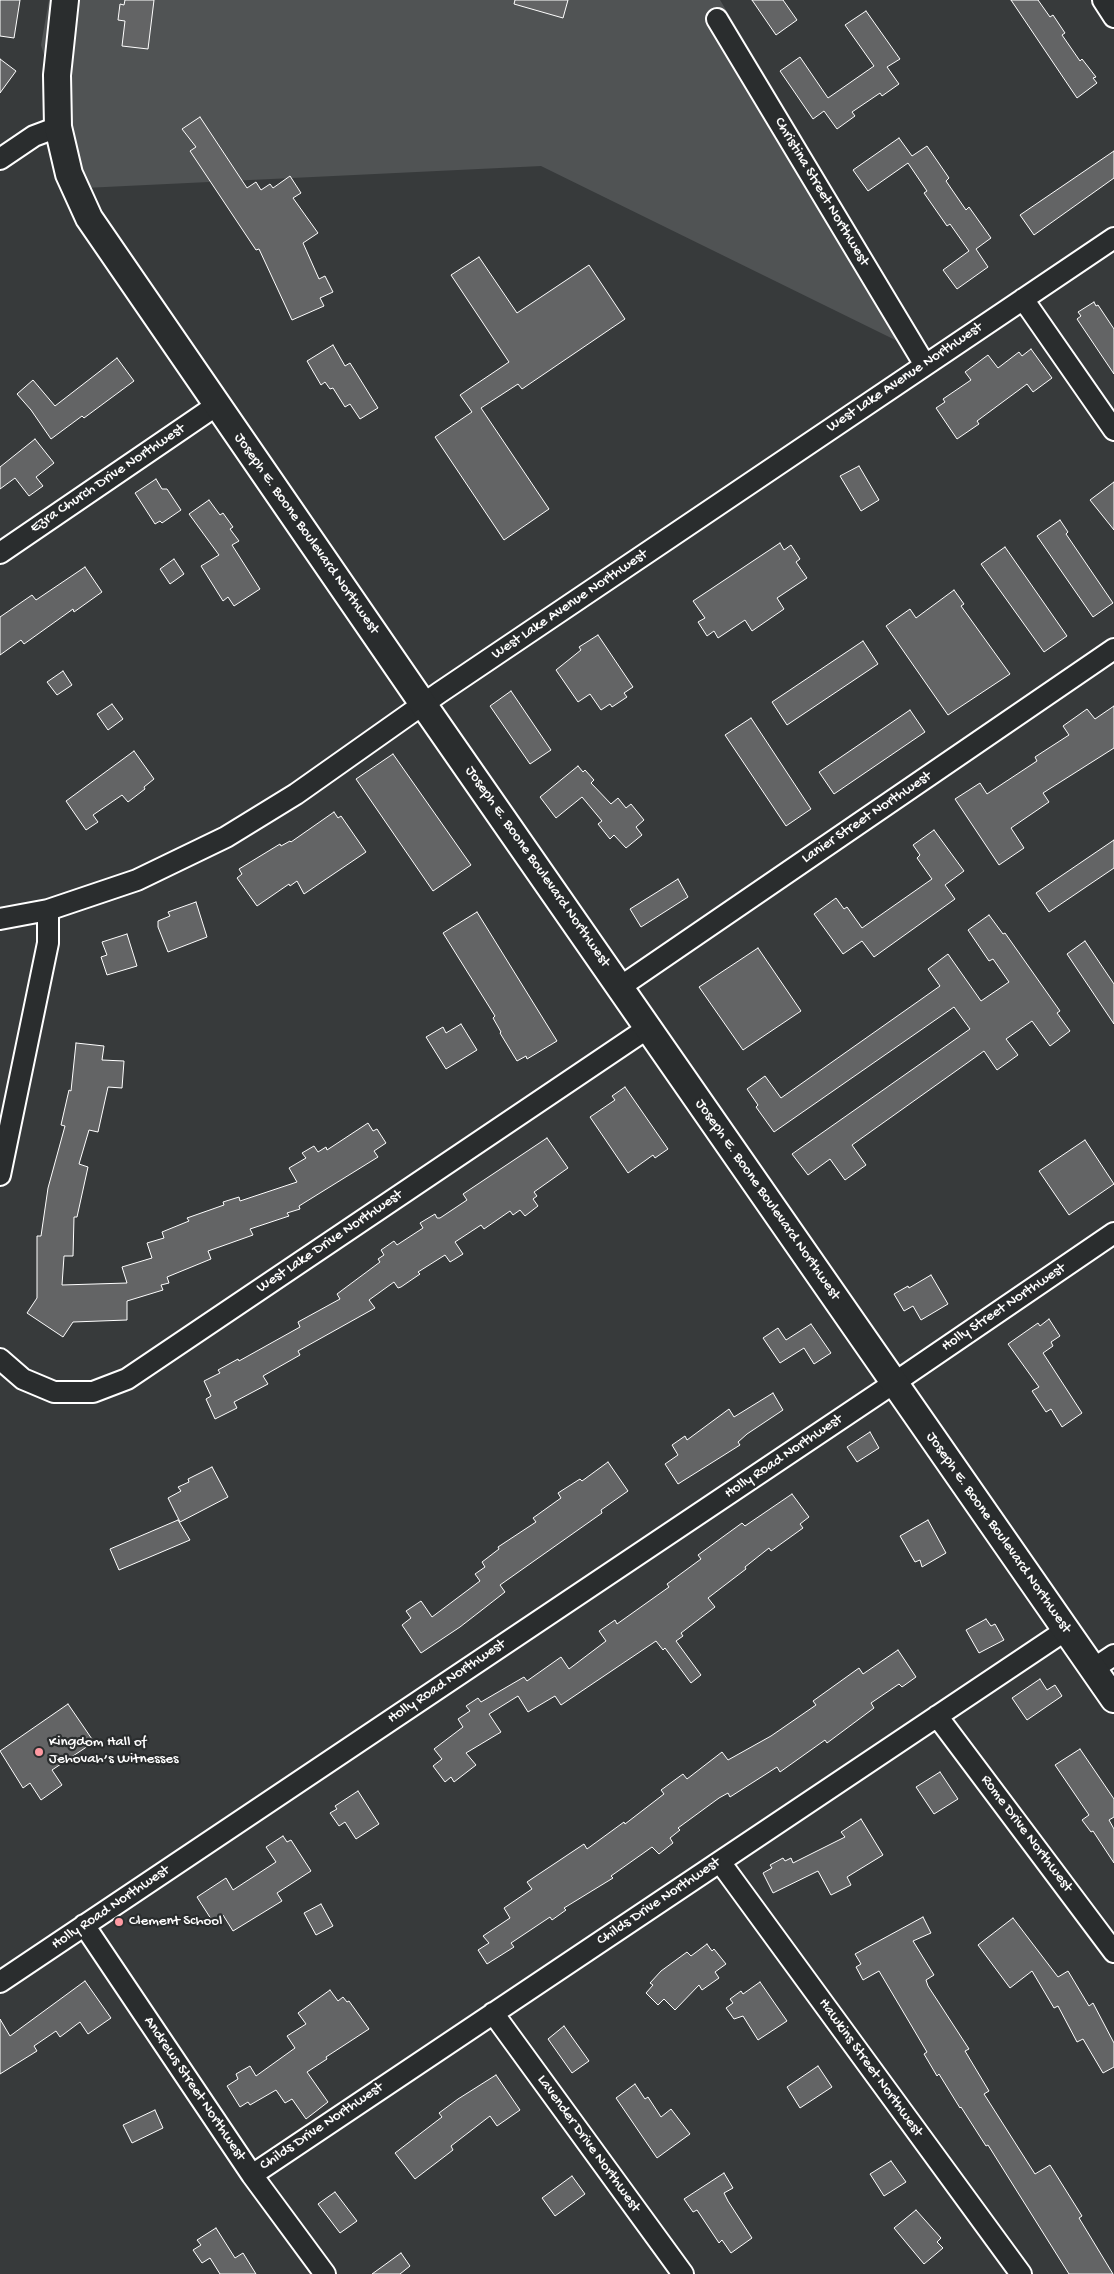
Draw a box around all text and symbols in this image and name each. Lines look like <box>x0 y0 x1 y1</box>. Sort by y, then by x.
street label: Christina Street Northwest <box>769 114 873 270</box>
street label: West Lake Avenue Northwest <box>824 319 986 437</box>
street label: Ezra Church Drive Northwest <box>27 420 189 538</box>
street label: Joseph E. Boone Boulevard Northwest <box>229 430 383 638</box>
street label: West Lake Avenue Northwest <box>489 546 651 664</box>
street label: Joseph E. Boone Boulevard Northwest <box>460 763 614 971</box>
street label: Lanier Street Northwest <box>799 768 935 868</box>
street label: Joseph E. Boone Boulevard Northwest <box>690 1096 844 1304</box>
street label: West Lake Drive Northwest <box>254 1186 406 1298</box>
street label: Holly Street Northwest <box>939 1260 1069 1356</box>
street label: Holly Road Northwest <box>722 1411 846 1503</box>
street label: Joseph E. Boone Boulevard Northwest <box>921 1429 1075 1637</box>
street label: Holly Road Northwest <box>385 1636 509 1728</box>
place label: Kingdom Hall of Jehovah’s Witnesses <box>49 1734 179 1769</box>
marker: Kingdom Hall of Jehovah’s Witnesses <box>33 1746 45 1758</box>
street label: Rome Drive Northwest <box>976 1772 1076 1896</box>
street label: Childs Drive Northwest <box>594 1854 724 1950</box>
street label: Holly Road Northwest <box>49 1862 173 1954</box>
place label: Clement School <box>129 1913 222 1931</box>
marker: Clement School <box>113 1916 125 1928</box>
street label: Hawkins Street Northwest <box>814 1995 926 2141</box>
street label: Andrews Street Northwest <box>139 2013 249 2165</box>
street label: Lavender Drive Northwest <box>532 2072 644 2216</box>
street label: Childs Drive Northwest <box>257 2079 387 2175</box>

